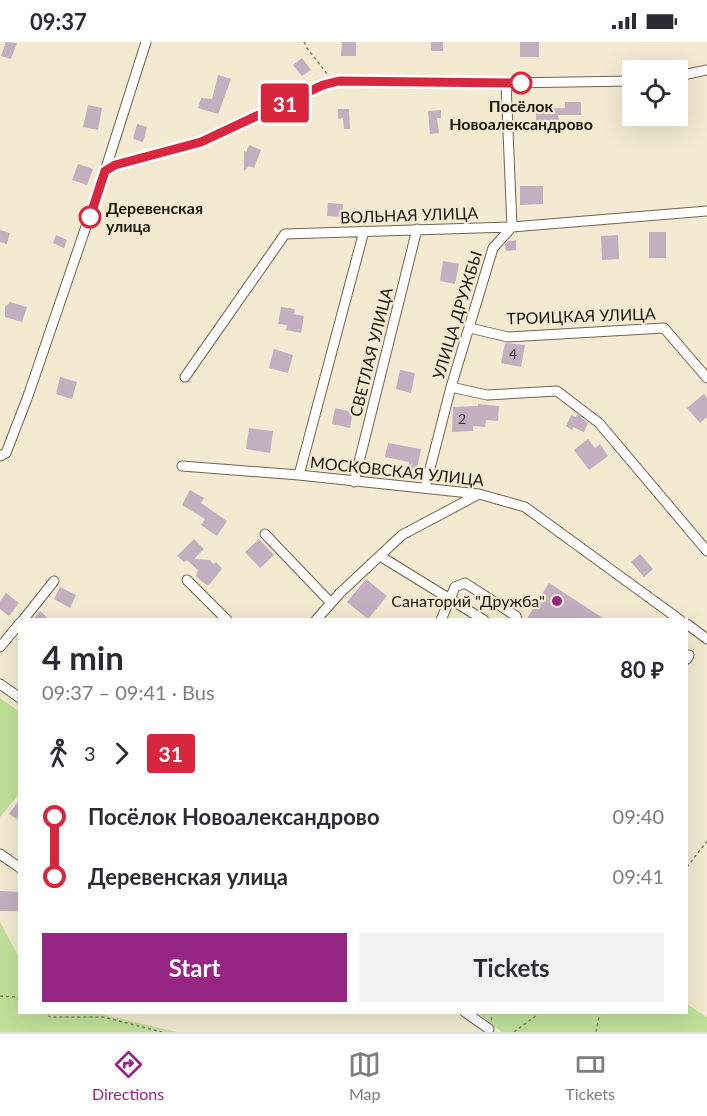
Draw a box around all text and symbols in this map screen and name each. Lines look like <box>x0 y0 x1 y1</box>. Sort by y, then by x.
text: 09:37 <box>30 8 87 35</box>
map controls <box>622 60 688 126</box>
button: locate <box>622 60 688 126</box>
marker: Посёлок Новоалександрово <box>510 72 532 94</box>
line badge: 31 <box>258 84 312 122</box>
text: 31 <box>273 91 297 116</box>
place label: Посёлок Новоалександрово <box>449 96 593 133</box>
place label: Деревенская улица <box>106 198 203 235</box>
street label: ВОЛЬНАЯ УЛИЦА <box>340 203 479 226</box>
marker: Деревенская улица <box>79 206 101 228</box>
street label: УЛИЦА ДРУЖБЫ <box>428 248 485 381</box>
street label: СВЕТЛАЯ УЛИЦА <box>345 285 396 418</box>
street label: ТРОИЦКАЯ УЛИЦА <box>506 303 656 328</box>
house number: 4 <box>509 345 517 362</box>
house number: 2 <box>458 410 466 427</box>
street label: МОСКОВСКАЯ УЛИЦА <box>309 452 485 489</box>
place label: Санаторий "Дружба" <box>391 591 545 610</box>
marker: Санаторий "Дружба" <box>550 594 564 608</box>
text: 4 min <box>42 637 124 677</box>
text: 80 ₽ <box>620 656 664 683</box>
text: 09:37 – 09:41 · Bus <box>42 680 215 704</box>
icon: walk <box>42 737 75 770</box>
icon: forward <box>105 737 138 770</box>
text: 3 <box>84 741 96 765</box>
text: 31 <box>159 741 183 766</box>
text: Посёлок Новоалександрово <box>88 803 380 830</box>
text: 09:40 <box>613 804 664 828</box>
text: Деревенская улица <box>88 863 288 890</box>
text: 09:41 <box>613 864 664 888</box>
button: Start <box>42 933 347 1002</box>
button: Tickets <box>359 933 664 1002</box>
tab: Directions <box>92 1048 164 1103</box>
tab: Map <box>348 1048 381 1103</box>
tab: Tickets <box>565 1048 615 1103</box>

